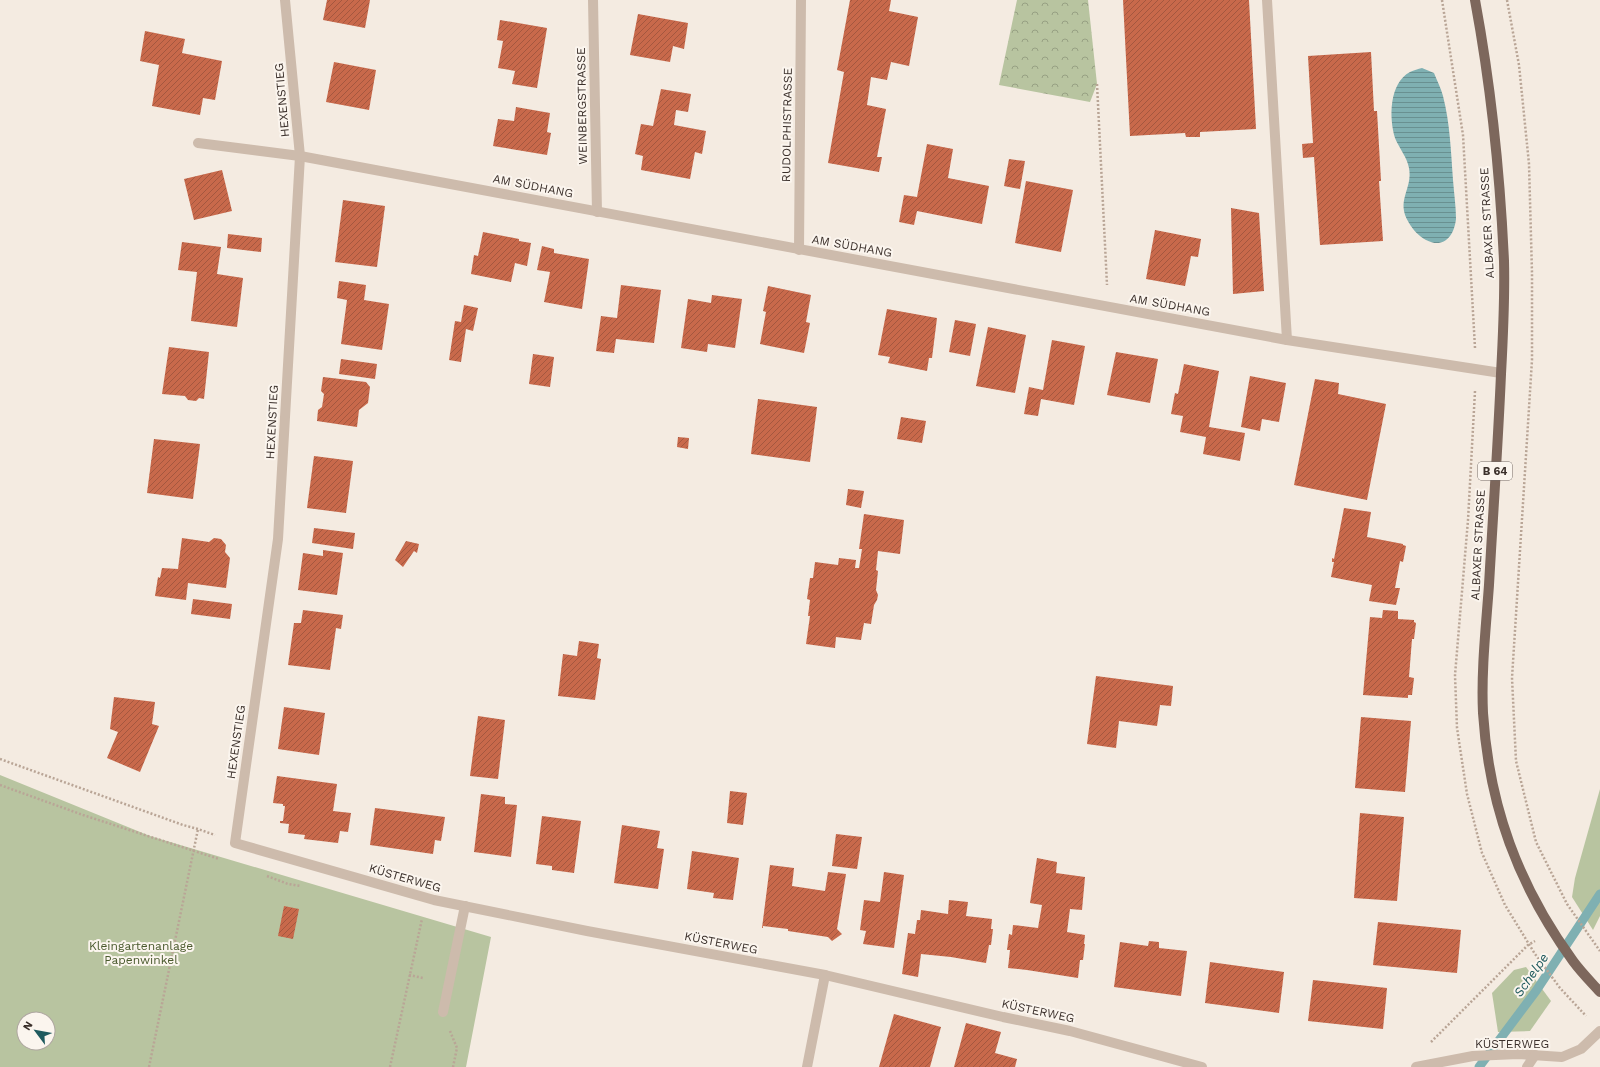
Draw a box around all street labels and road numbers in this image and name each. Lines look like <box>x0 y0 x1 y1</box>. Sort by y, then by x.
street label: WEINBERGSTRASSE <box>574 47 590 165</box>
street label: HEXENSTIEG <box>272 62 292 138</box>
street label: RUDOLPHISTRASSE <box>779 67 795 182</box>
street label: ALBAXER STRASSE <box>1477 167 1497 279</box>
street label: AM SÜDHANG <box>492 171 574 201</box>
street label: AM SÜDHANG <box>811 232 893 260</box>
street label: AM SÜDHANG <box>1129 291 1211 319</box>
street label: HEXENSTIEG <box>263 384 281 460</box>
road number: B 64 <box>1478 462 1512 480</box>
street label: ALBAXER STRASSE <box>1468 489 1488 601</box>
street label: HEXENSTIEG <box>224 704 248 780</box>
street label: KÜSTERWEG <box>367 861 443 895</box>
street label: KÜSTERWEG <box>683 929 759 957</box>
street label: KÜSTERWEG <box>1000 996 1076 1026</box>
street label: KÜSTERWEG <box>1475 1037 1549 1051</box>

